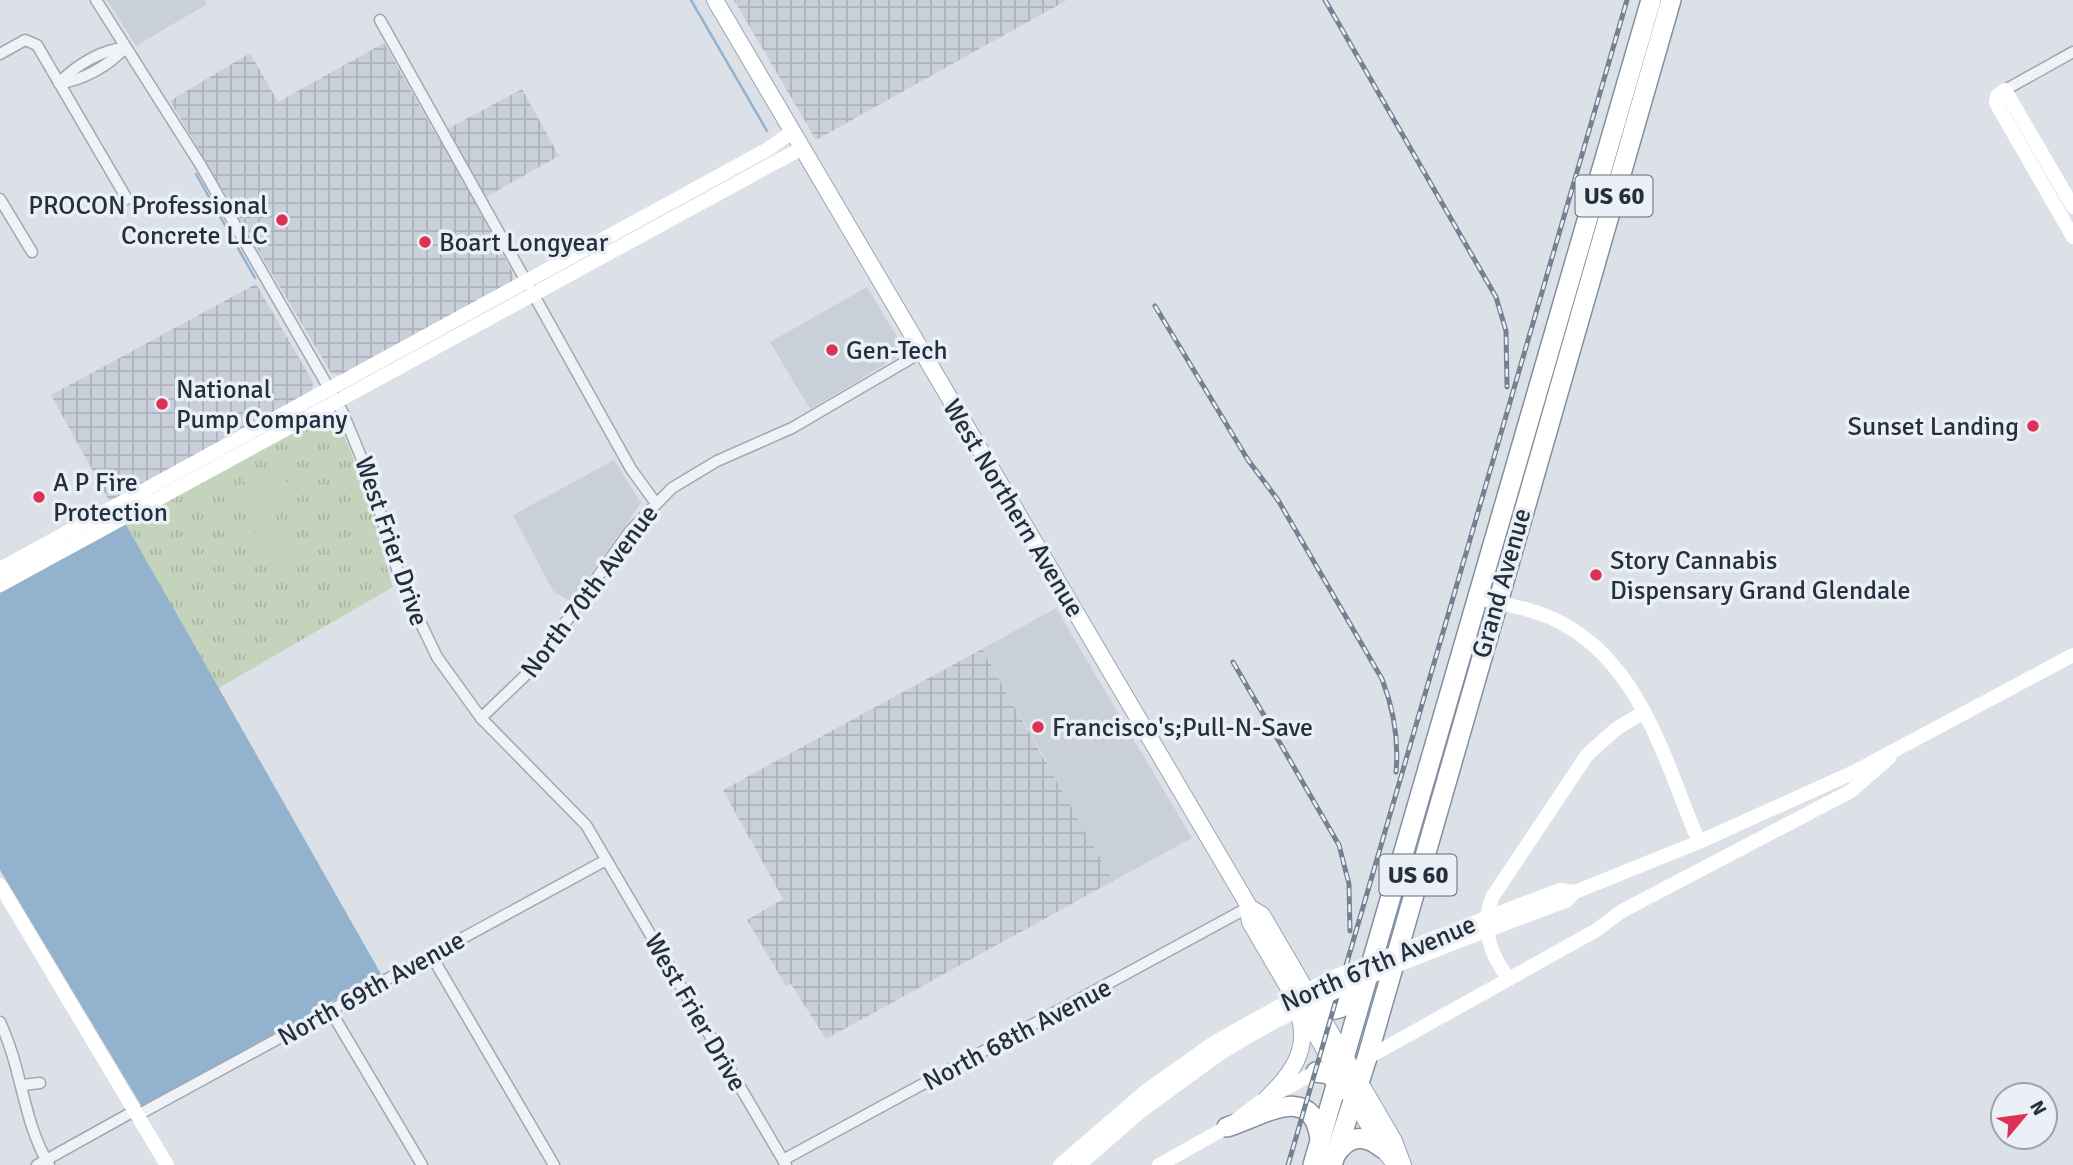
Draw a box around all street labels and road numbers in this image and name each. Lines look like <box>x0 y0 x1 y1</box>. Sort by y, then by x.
road number: US 60 <box>1576 176 1652 216</box>
street label: West Northern Avenue <box>935 394 1091 623</box>
street label: West Frier Drive <box>347 453 435 630</box>
street label: North 70th Avenue <box>514 499 665 685</box>
street label: Grand Avenue <box>1465 505 1539 662</box>
road number: US 60 <box>1380 854 1456 896</box>
street label: North 67th Avenue <box>1276 908 1481 1019</box>
street label: North 69th Avenue <box>272 924 470 1053</box>
street label: West Frier Drive <box>637 928 753 1097</box>
street label: North 68th Avenue <box>918 972 1117 1098</box>

